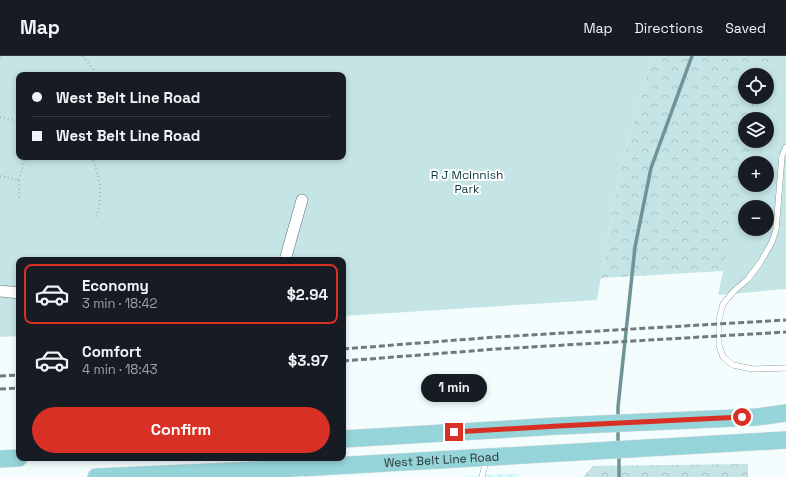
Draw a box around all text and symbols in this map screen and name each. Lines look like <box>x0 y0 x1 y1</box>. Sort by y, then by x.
text: Map <box>20 15 60 40</box>
text: Map <box>583 19 613 37</box>
text: Directions <box>635 19 703 37</box>
text: Saved <box>725 19 766 37</box>
map controls <box>738 68 774 236</box>
button: locate <box>738 68 774 104</box>
text: West Belt Line Road <box>56 88 200 107</box>
button: layers <box>738 112 774 148</box>
text: West Belt Line Road <box>56 126 200 145</box>
button: + <box>738 156 774 192</box>
park label: R J McInnish Park <box>431 167 503 197</box>
button: − <box>738 200 774 236</box>
icon: car <box>34 276 70 312</box>
text: Economy <box>82 276 149 295</box>
text: $2.94 <box>287 285 328 304</box>
text: 3 min · 18:42 <box>82 295 157 312</box>
icon: car <box>34 342 70 378</box>
text: Comfort <box>82 342 142 361</box>
text: $3.97 <box>288 351 328 370</box>
text: 4 min · 18:43 <box>82 361 158 378</box>
callout: 1 min <box>421 374 487 402</box>
text: 1 min <box>438 379 470 396</box>
button: Confirm <box>32 407 330 453</box>
route start <box>733 408 751 426</box>
route end <box>445 423 463 441</box>
street label: West Belt Line Road <box>383 449 500 471</box>

